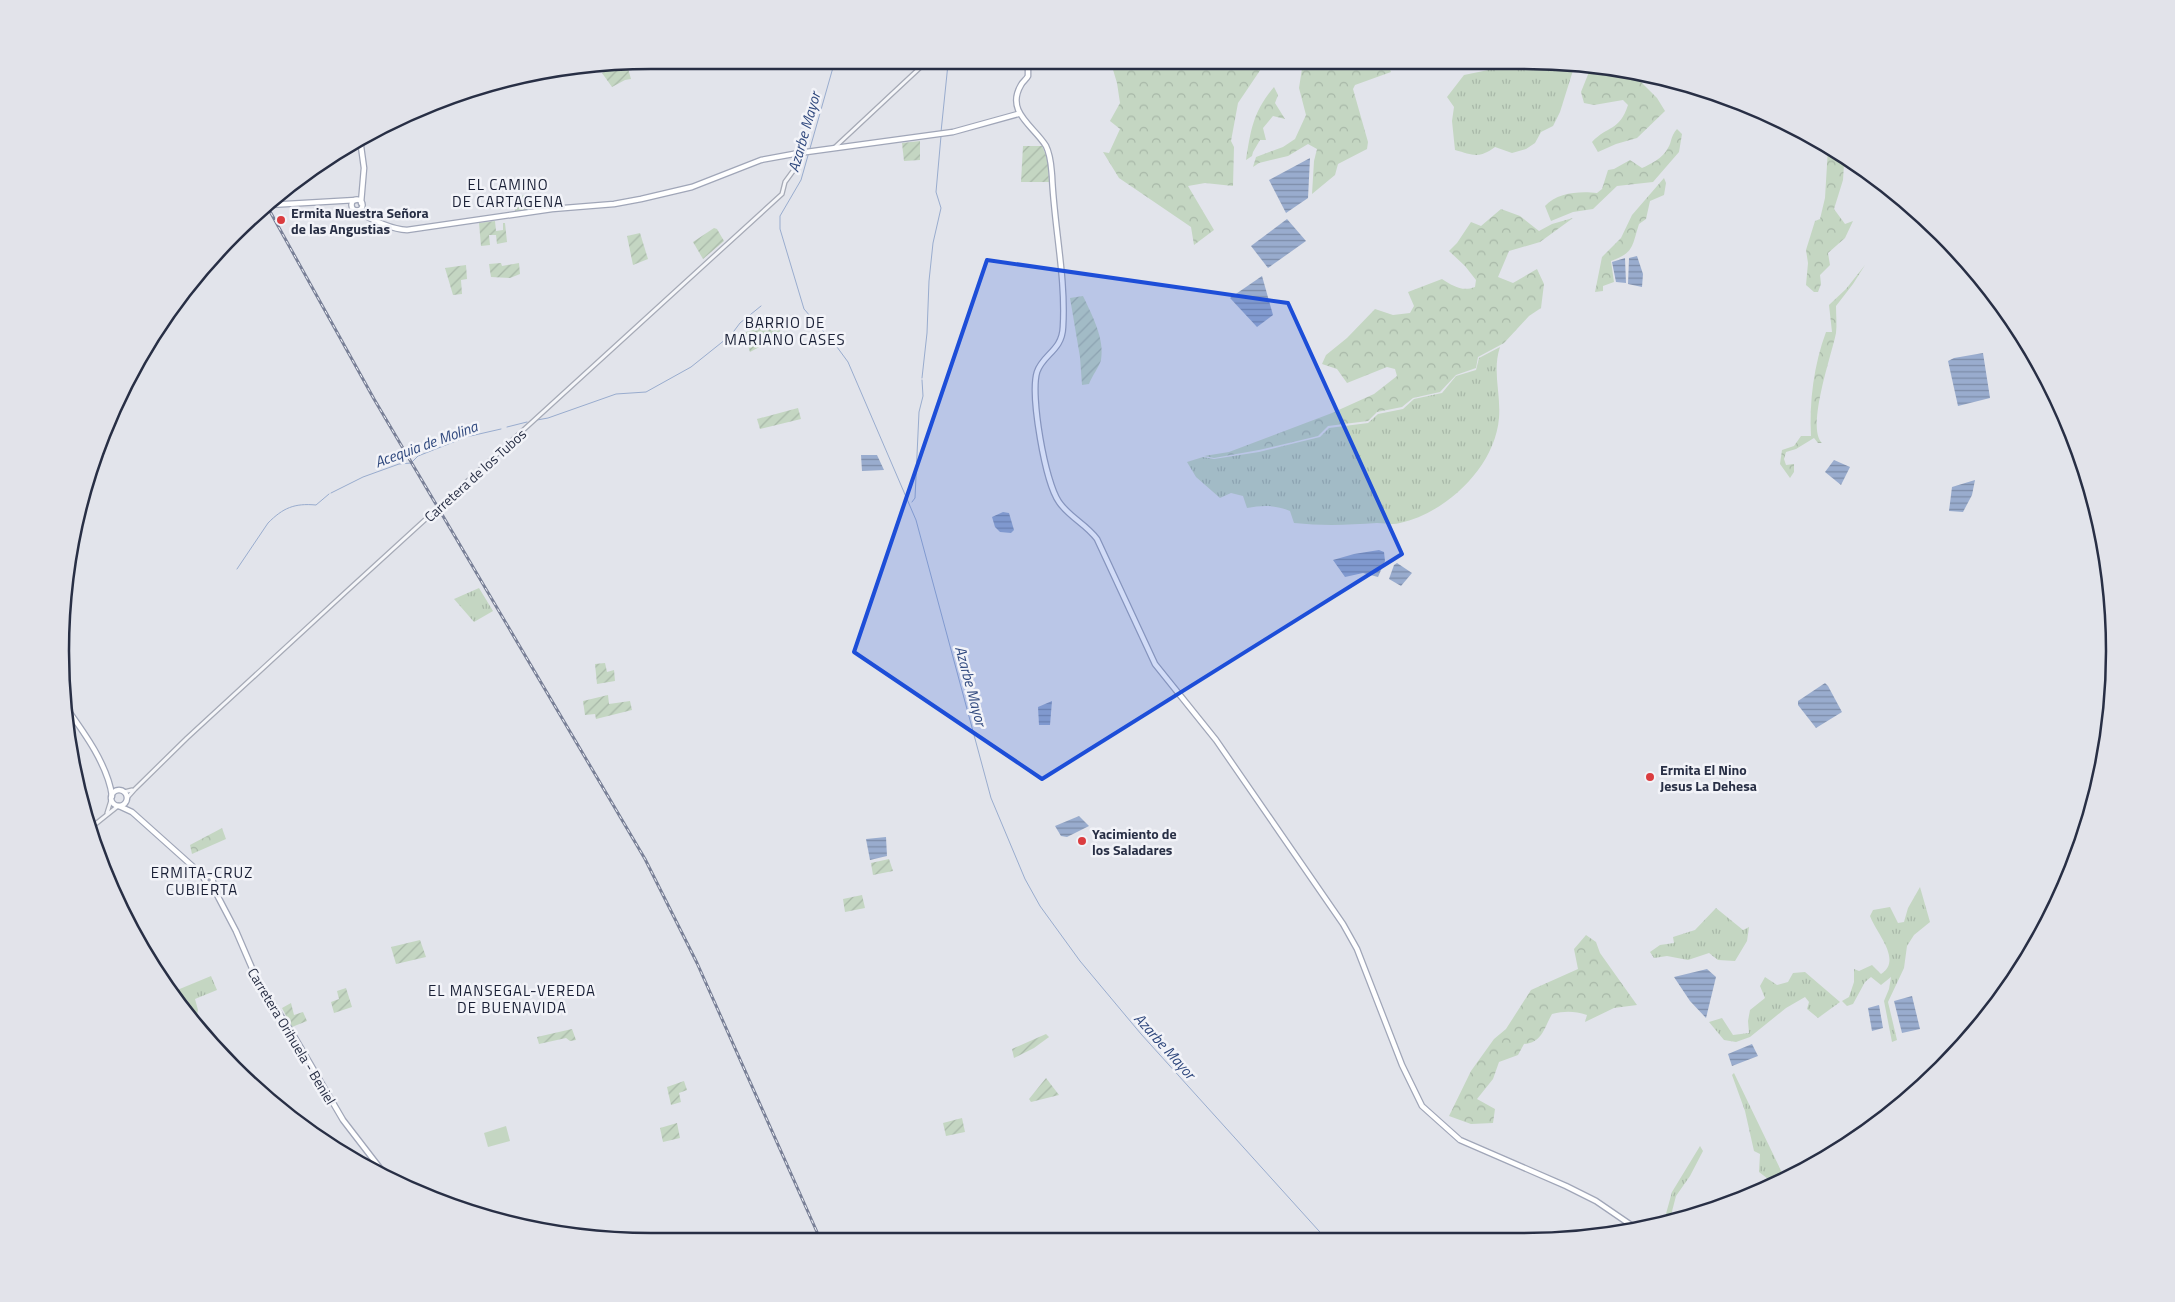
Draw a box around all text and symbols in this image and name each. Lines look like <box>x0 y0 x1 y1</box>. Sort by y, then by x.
water label: Azarbe Mayor <box>782 87 827 175</box>
district label: EL CAMINO DE CARTAGENA <box>452 173 564 213</box>
place label: Ermita Nuestra Señora de las Angustias <box>291 202 429 239</box>
marker: Ermita Nuestra Señora de las Angustias <box>275 214 287 226</box>
district label: BARRIO DE MARIANO CASES <box>724 311 846 351</box>
water label: Acequia de Molina <box>371 414 482 473</box>
street label: Carretera de los Tubos <box>419 423 531 527</box>
water label: Azarbe Mayor <box>949 643 993 731</box>
place label: Ermita El Nino Jesus La Dehesa <box>1660 759 1757 796</box>
marker: Ermita El Nino Jesus La Dehesa <box>1644 771 1656 783</box>
place label: Yacimiento de los Saladares <box>1092 823 1177 860</box>
marker: Yacimiento de los Saladares <box>1076 835 1088 847</box>
district label: ERMITA-CRUZ CUBIERTA <box>151 861 253 901</box>
street label: Carretera Orihuela - Beniel <box>243 964 341 1108</box>
district label: EL MANSEGAL-VEREDA DE BUENAVIDA <box>428 979 596 1019</box>
water label: Azarbe Mayor <box>1129 1008 1203 1086</box>

